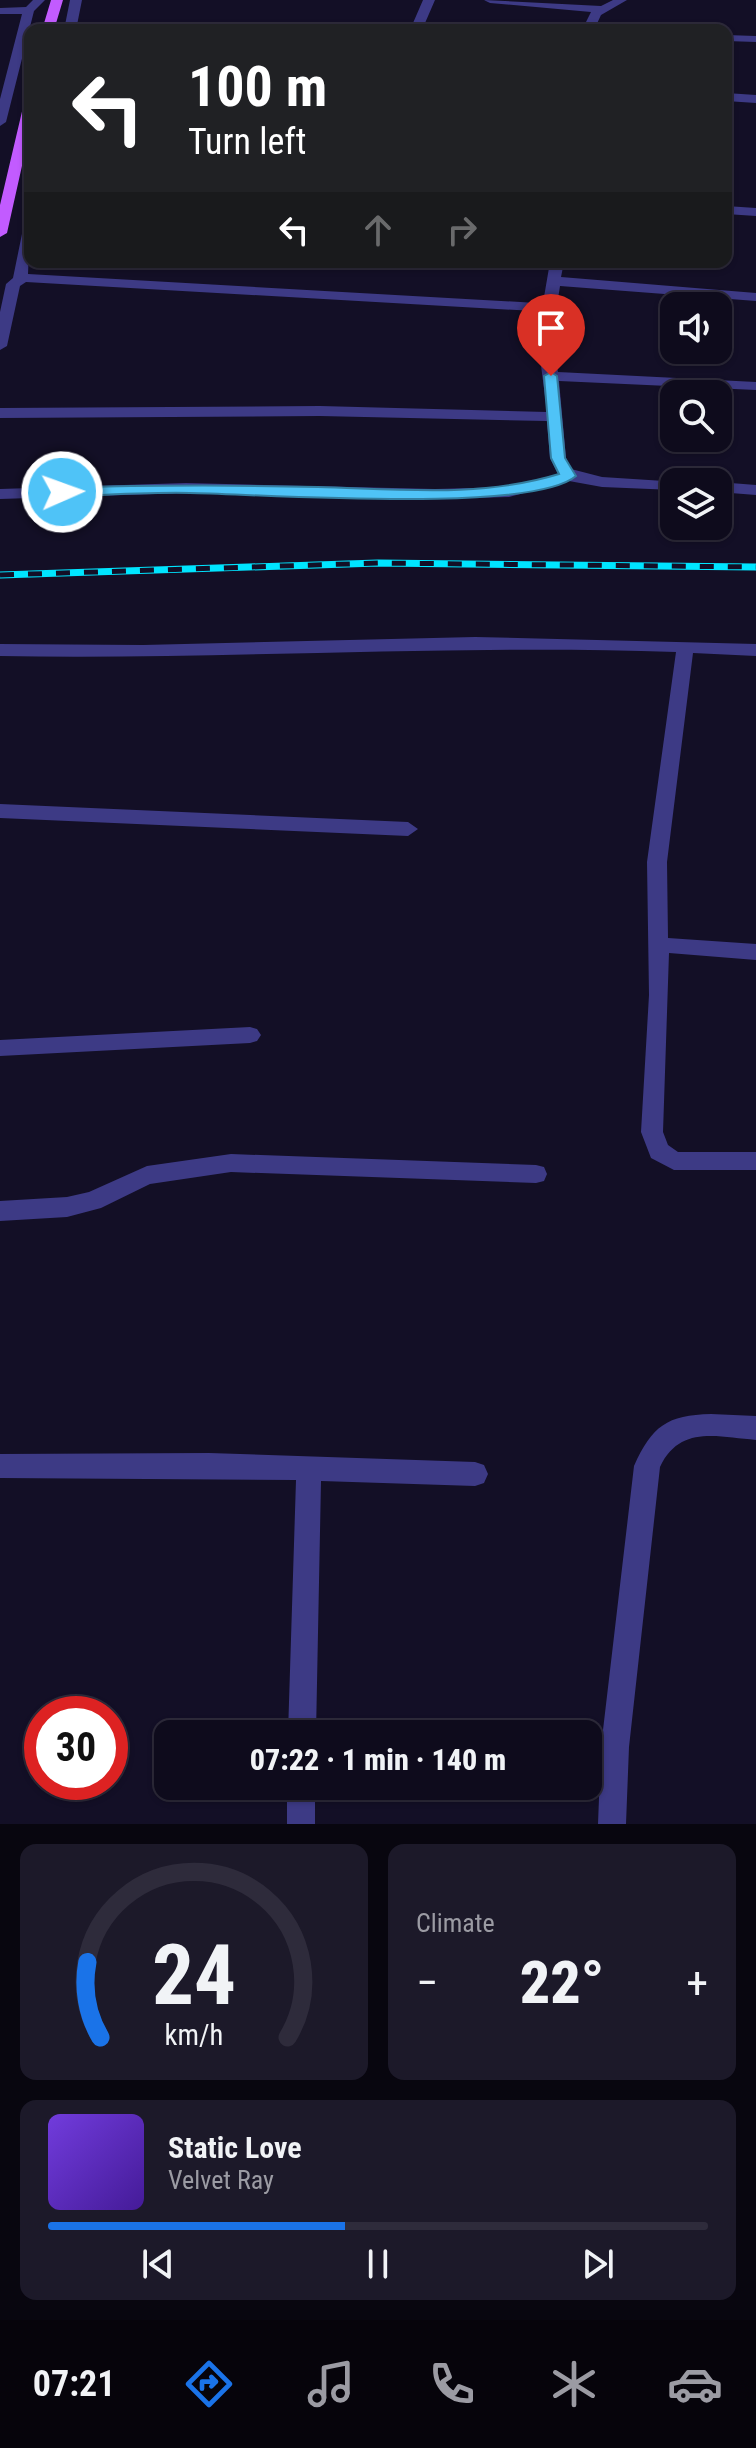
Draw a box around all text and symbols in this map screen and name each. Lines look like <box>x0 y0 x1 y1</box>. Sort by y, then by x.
text: 100 m <box>188 54 327 120</box>
icon: left <box>56 56 160 160</box>
text: Turn left <box>188 121 306 163</box>
icon: left <box>272 208 316 252</box>
icon: ahead <box>356 208 400 252</box>
icon: right <box>440 208 484 252</box>
map controls <box>660 292 732 540</box>
button: sound <box>660 292 732 364</box>
pin <box>517 294 585 376</box>
icon: arrive <box>529 306 573 350</box>
button: search <box>660 380 732 452</box>
position arrow <box>20 450 104 534</box>
button: layers <box>660 468 732 540</box>
speed limit sign: 30 <box>24 1696 128 1800</box>
text: 07:22 · 1 min · 140 m <box>250 1742 506 1777</box>
text: Climate <box>416 1908 495 1938</box>
text: 24 <box>152 1927 236 2024</box>
text: 22° <box>520 1947 604 2018</box>
text: − <box>416 1957 438 2009</box>
text: + <box>686 1957 708 2009</box>
text: km/h <box>165 2018 223 2052</box>
text: Static Love <box>168 2130 302 2165</box>
text: Velvet Ray <box>168 2165 274 2195</box>
icon: previous <box>136 2242 180 2286</box>
icon: pause <box>356 2242 400 2286</box>
icon: next <box>576 2242 620 2286</box>
icon: directions <box>181 2356 237 2412</box>
icon: music <box>303 2356 359 2412</box>
icon: phone <box>424 2356 480 2412</box>
icon: climate <box>546 2356 602 2412</box>
icon: car <box>667 2356 723 2412</box>
text: 07:21 <box>33 2363 115 2405</box>

